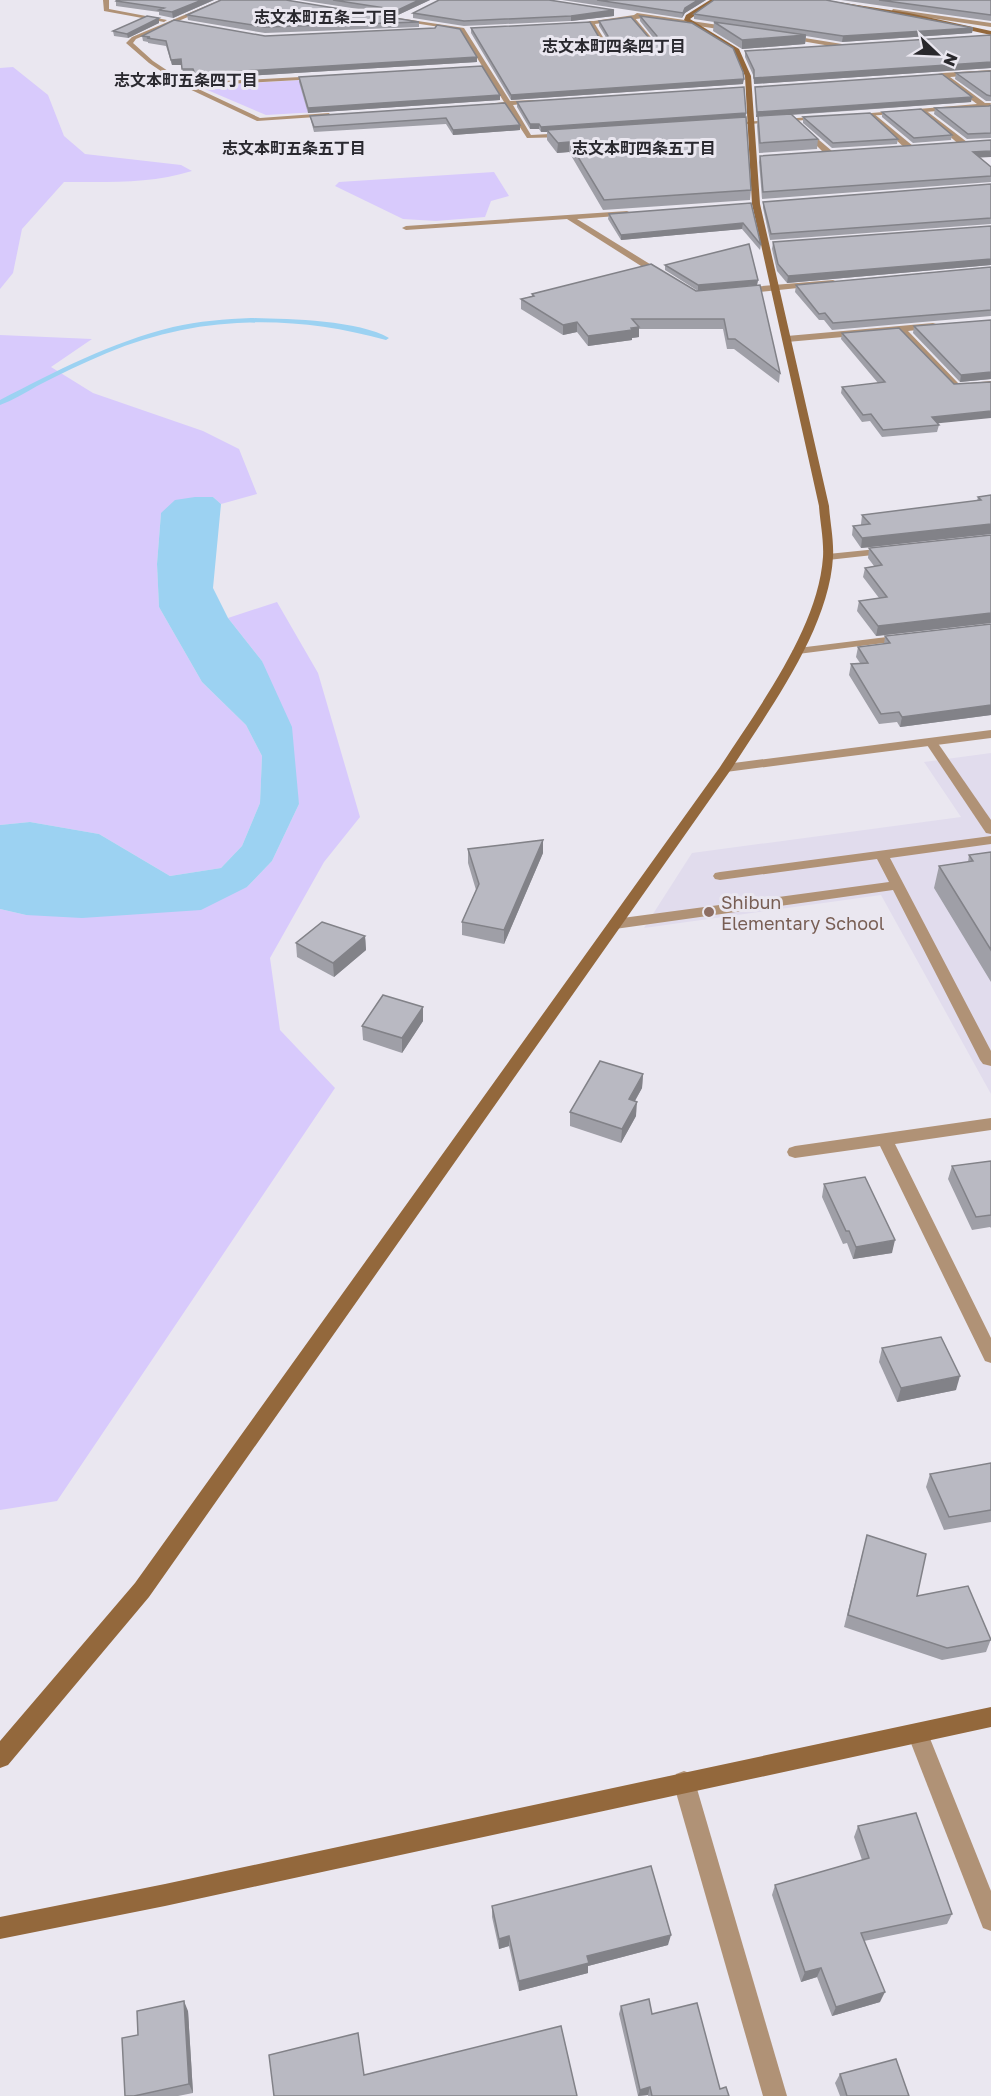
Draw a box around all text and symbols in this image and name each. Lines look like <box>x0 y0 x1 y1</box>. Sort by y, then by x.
district label: 志文本町五条二丁目 <box>254 7 398 27</box>
north arrow <box>907 24 967 84</box>
district label: 志文本町四条四丁目 <box>542 36 686 56</box>
text: N <box>939 50 962 69</box>
district label: 志文本町五条四丁目 <box>114 70 258 90</box>
district label: 志文本町五条五丁目 <box>222 138 366 158</box>
district label: 志文本町四条五丁目 <box>572 138 716 158</box>
place label: Shibun Elementary School <box>721 891 885 934</box>
marker: Shibun Elementary School <box>702 905 716 919</box>

